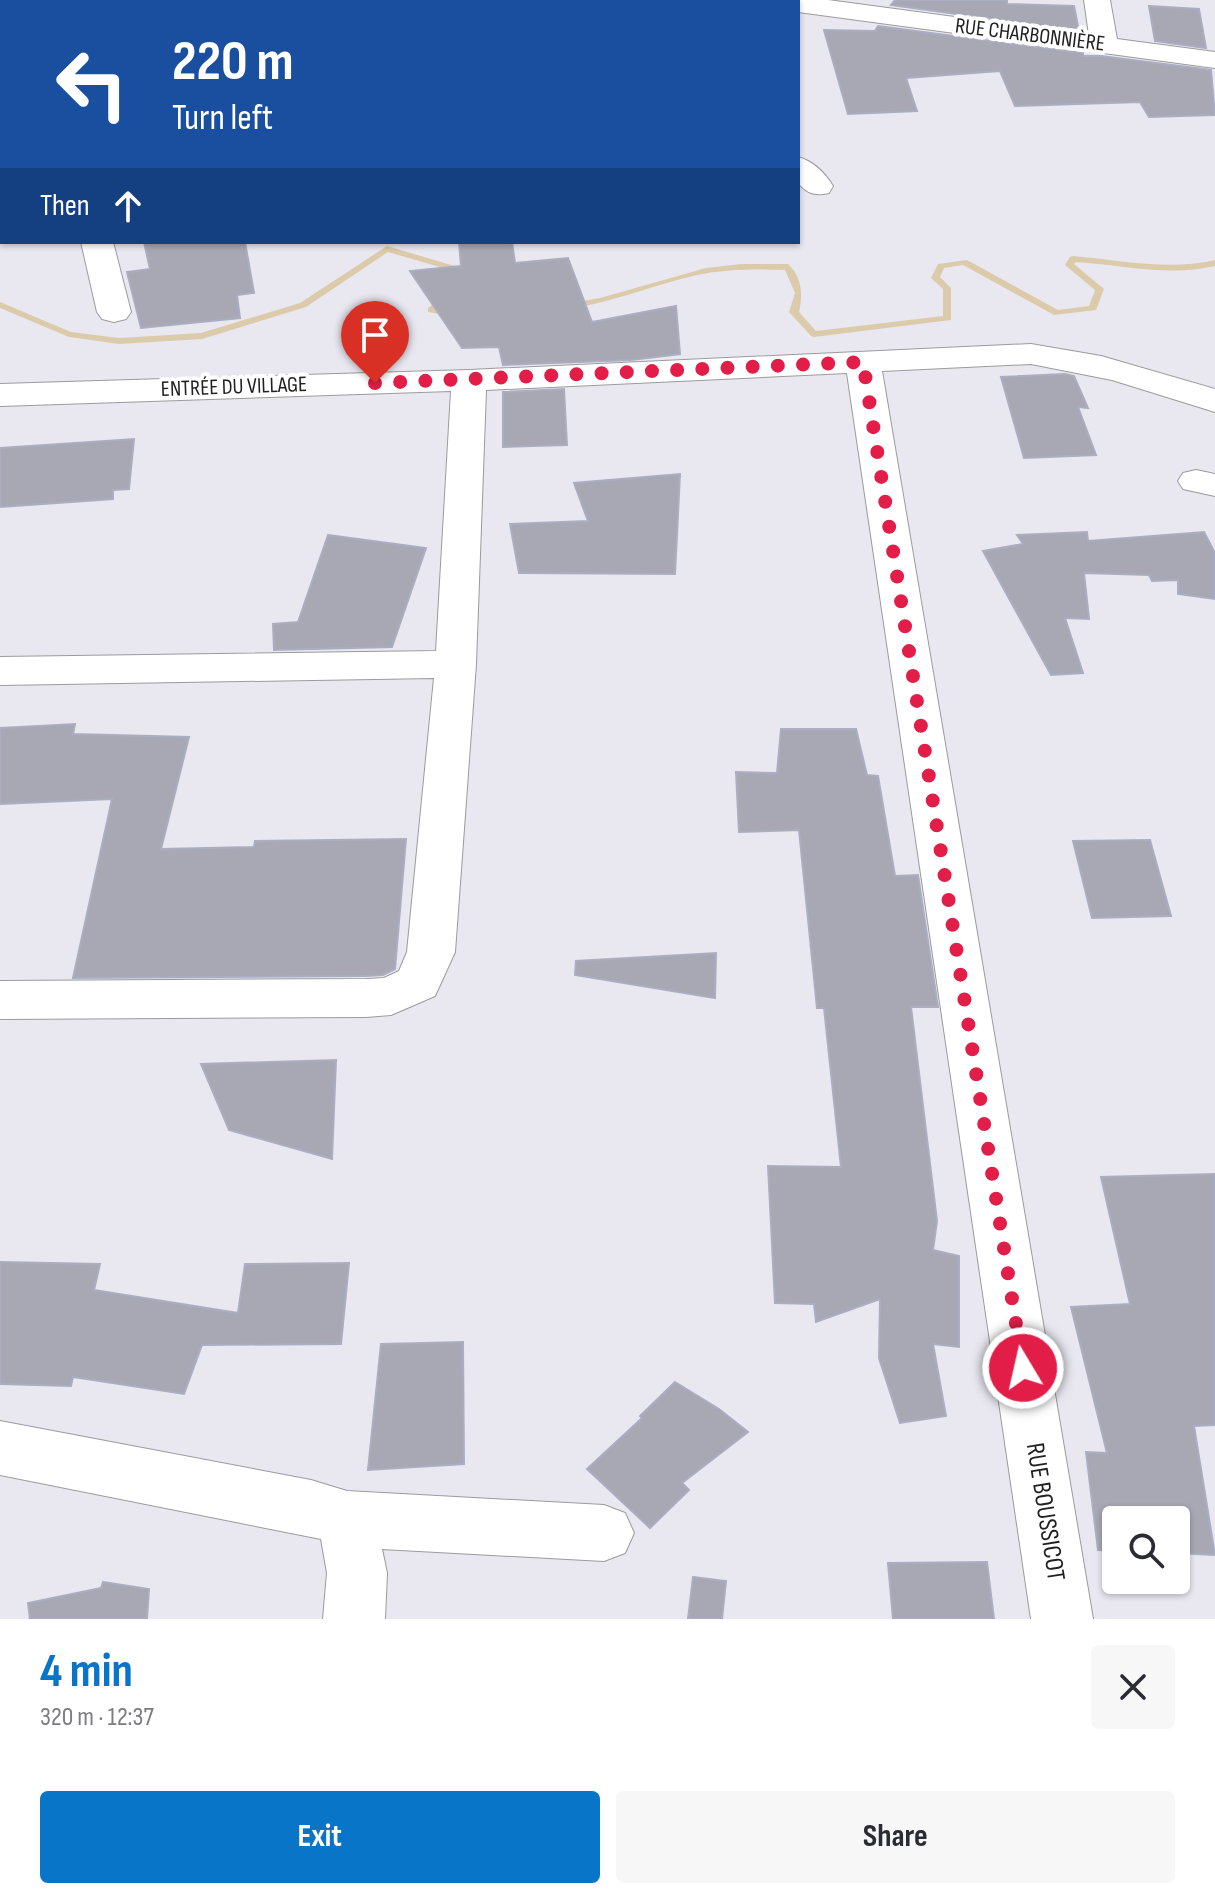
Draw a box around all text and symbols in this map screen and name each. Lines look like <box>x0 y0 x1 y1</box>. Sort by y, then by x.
street label: RUE CHARBONNIÈRE <box>954 12 1106 58</box>
text: 220 m <box>172 29 294 96</box>
icon: left <box>40 32 144 136</box>
text: Turn left <box>172 97 273 140</box>
icon: ahead <box>106 184 150 228</box>
text: Then <box>40 188 90 224</box>
pin <box>341 301 409 383</box>
icon: arrive <box>353 313 397 357</box>
street label: ENTRÉE DU VILLAGE <box>160 371 308 403</box>
position arrow <box>981 1326 1065 1410</box>
street label: RUE BOUSSICOT <box>1019 1441 1071 1583</box>
map controls <box>1102 1506 1190 1594</box>
button: search <box>1102 1506 1190 1594</box>
text: 4 min <box>40 1643 133 1700</box>
button: close <box>1091 1645 1175 1729</box>
text: 320 m · 12:37 <box>40 1702 154 1733</box>
button: Exit <box>40 1791 600 1883</box>
button: Share <box>616 1791 1175 1883</box>

